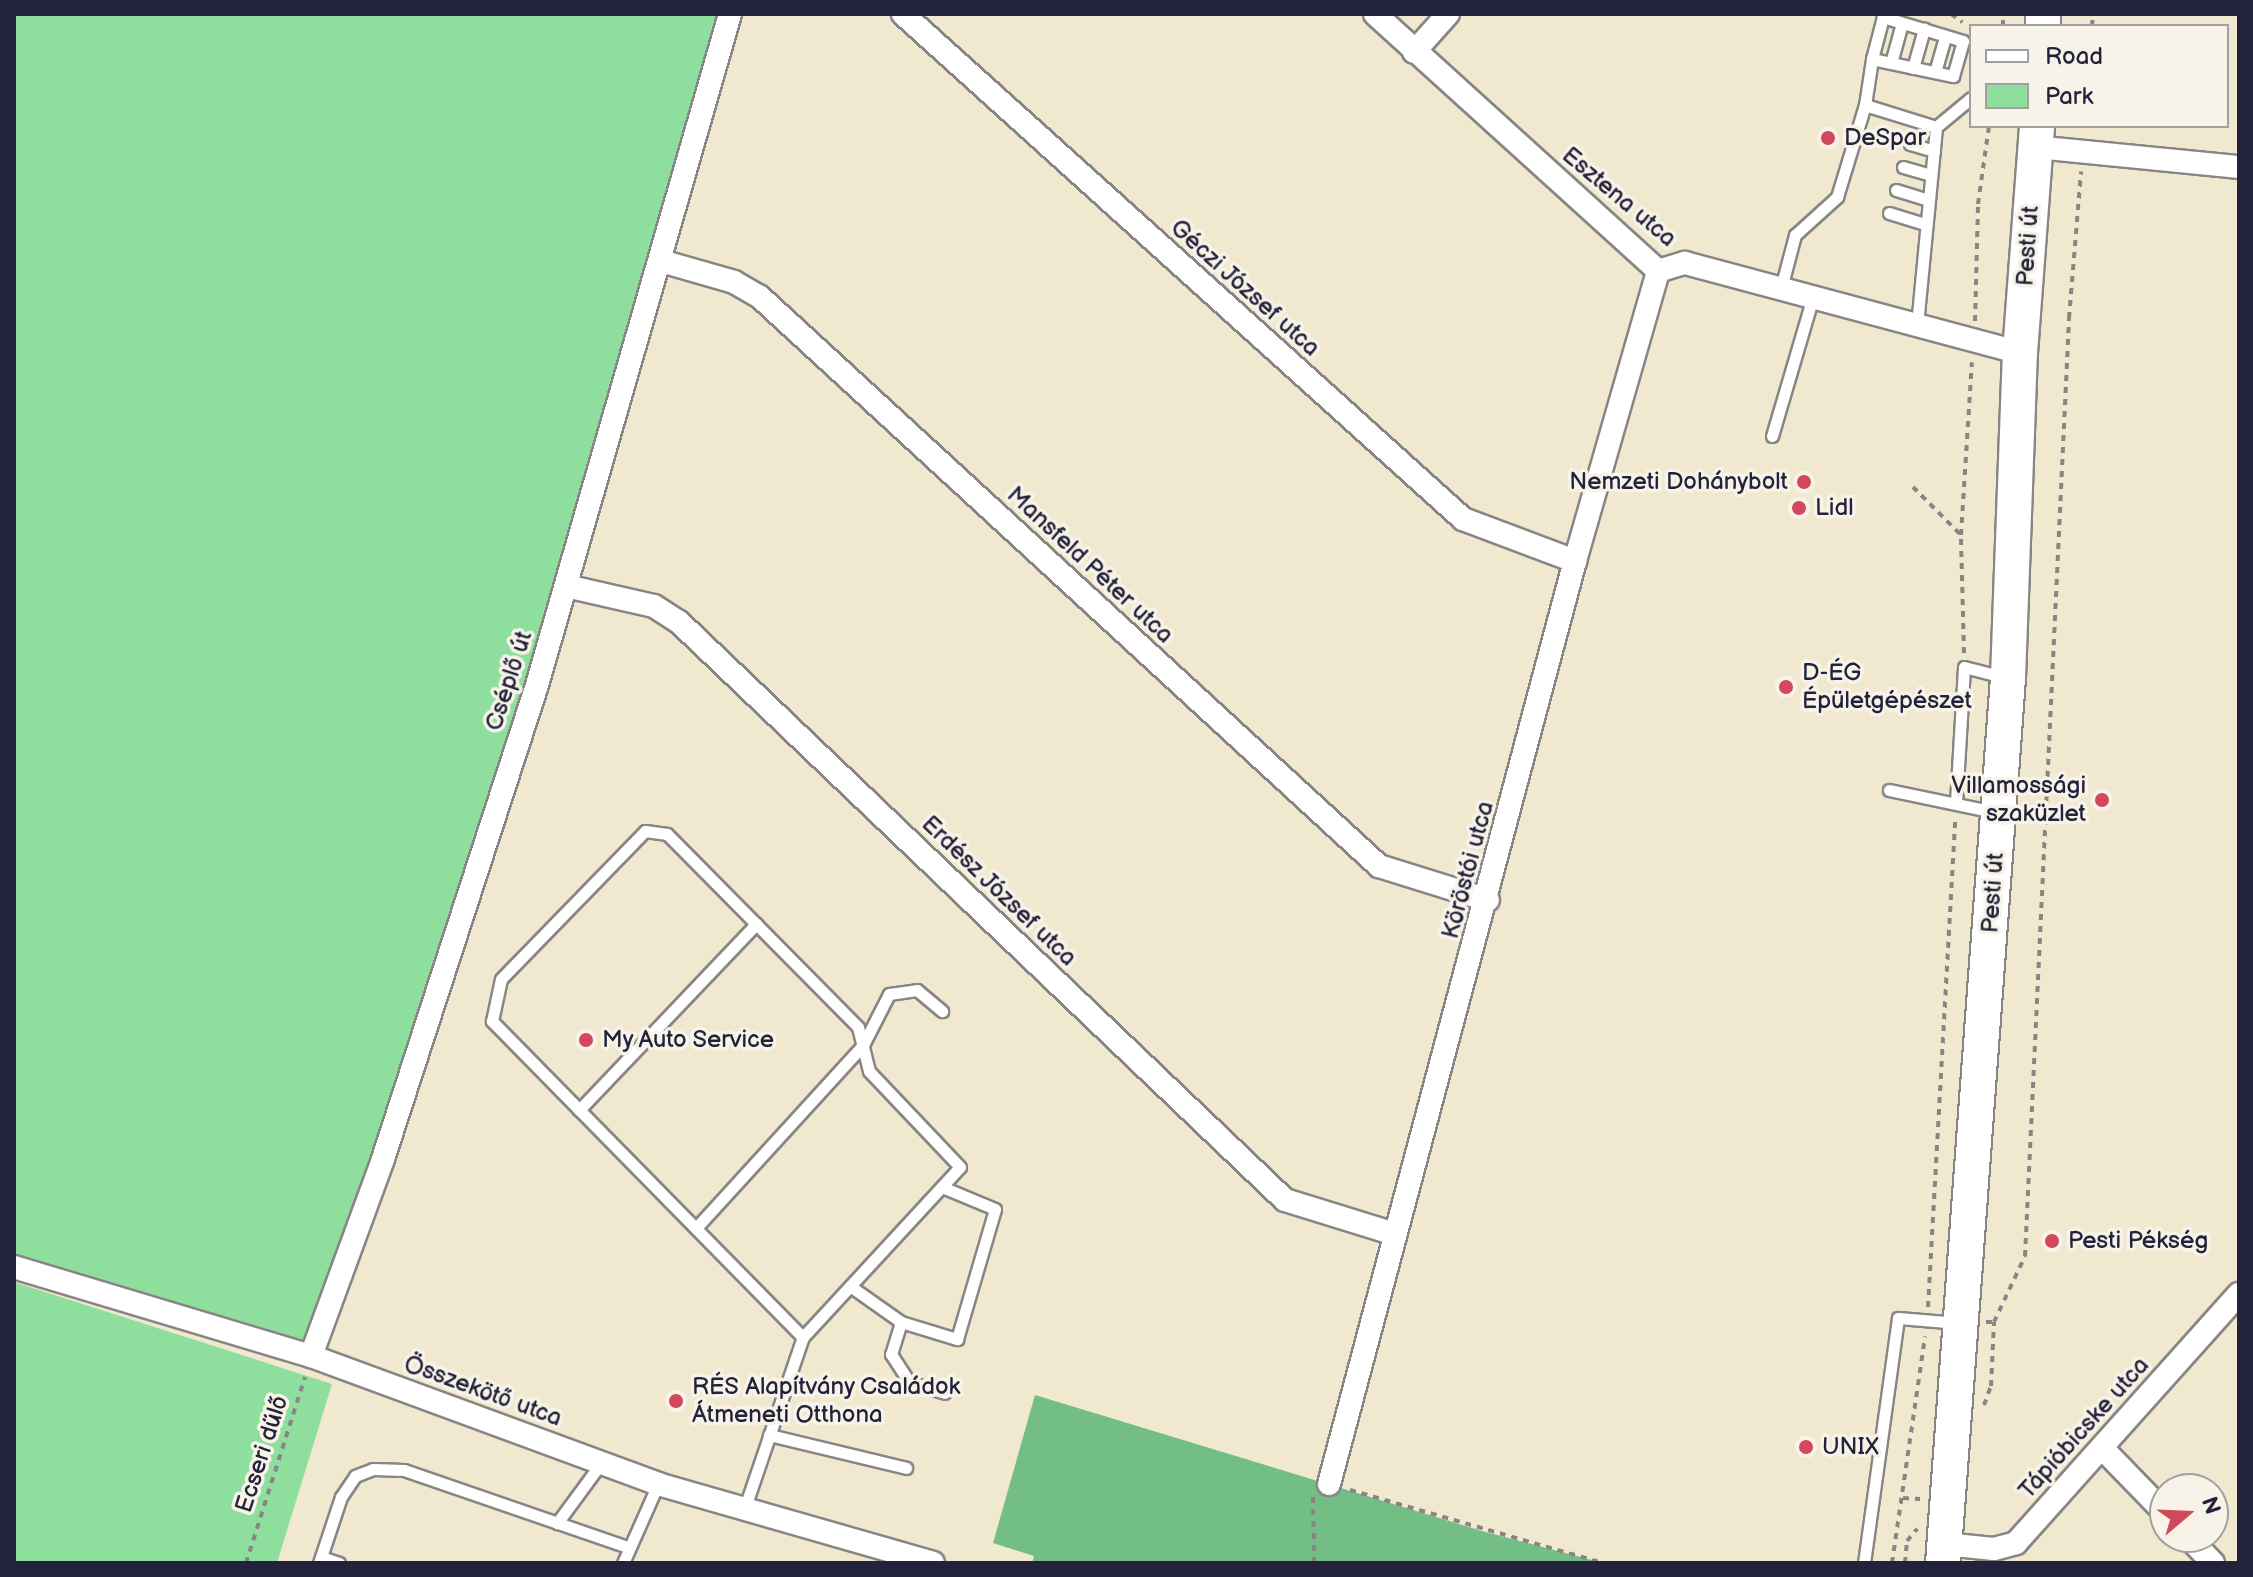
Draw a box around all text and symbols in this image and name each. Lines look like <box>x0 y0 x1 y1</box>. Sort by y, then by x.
legend <box>1969 24 2229 128</box>
text: Road <box>2045 42 2103 71</box>
text: Park <box>2045 82 2093 111</box>
place label: DeSpar <box>1844 124 1926 152</box>
marker: DeSpar <box>1819 129 1837 147</box>
street label: Esztena utca <box>1556 141 1682 253</box>
street label: Pesti út <box>2011 205 2045 287</box>
street label: Géczi József utca <box>1164 213 1326 363</box>
place label: Nemzeti Dohánybolt <box>1569 468 1788 496</box>
marker: Nemzeti Dohánybolt <box>1795 473 1813 491</box>
street label: Mansfeld Péter utca <box>1001 481 1179 649</box>
place label: Lidl <box>1815 494 1854 522</box>
marker: Lidl <box>1790 499 1808 517</box>
street label: Cséplő út <box>479 628 539 734</box>
place label: D-ÉG Épületgépészet <box>1802 659 1972 715</box>
marker: D-ÉG Épületgépészet <box>1777 678 1795 696</box>
place label: Villamossági szaküzlet <box>1951 772 2086 828</box>
marker: Villamossági szaküzlet <box>2093 791 2111 809</box>
street label: Köröstói utca <box>1436 798 1500 942</box>
street label: Erdész József utca <box>915 809 1083 973</box>
street label: Pesti út <box>1976 852 2010 934</box>
place label: My Auto Service <box>602 1026 776 1054</box>
marker: My Auto Service <box>577 1031 595 1049</box>
place label: Pesti Pékség <box>2068 1227 2208 1255</box>
marker: Pesti Pékség <box>2043 1232 2061 1250</box>
street label: Összekötő utca <box>400 1349 566 1433</box>
street label: Tápióbicske utca <box>2013 1351 2155 1505</box>
place label: RÉS Alapítvány Családok Átmeneti Otthona <box>692 1373 962 1429</box>
street label: Ecseri dűlő <box>230 1392 294 1516</box>
marker: RÉS Alapítvány Családok Átmeneti Otthona <box>667 1392 685 1410</box>
place label: UNIX <box>1822 1433 1879 1461</box>
marker: UNIX <box>1797 1438 1815 1456</box>
north arrow <box>2149 1473 2229 1553</box>
text: N <box>2195 1493 2226 1518</box>

